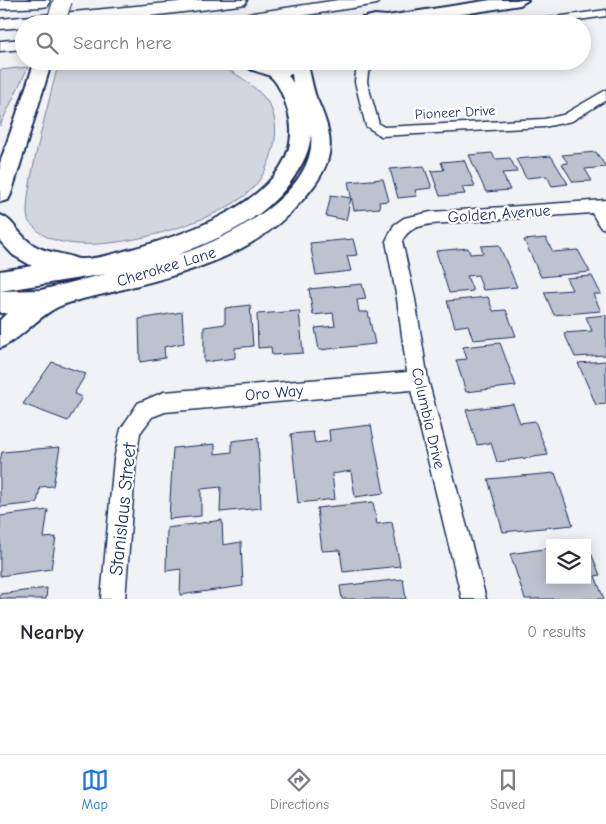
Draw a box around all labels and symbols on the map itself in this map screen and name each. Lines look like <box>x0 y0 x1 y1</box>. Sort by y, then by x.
street label: Pioneer Drive <box>414 102 496 123</box>
street label: Golden Avenue <box>447 201 551 227</box>
street label: Cherokee Lane <box>115 243 218 291</box>
street label: Columbia Drive <box>408 366 448 471</box>
street label: Oro Way <box>244 381 305 405</box>
street label: Stanislaus Street <box>105 441 141 577</box>

